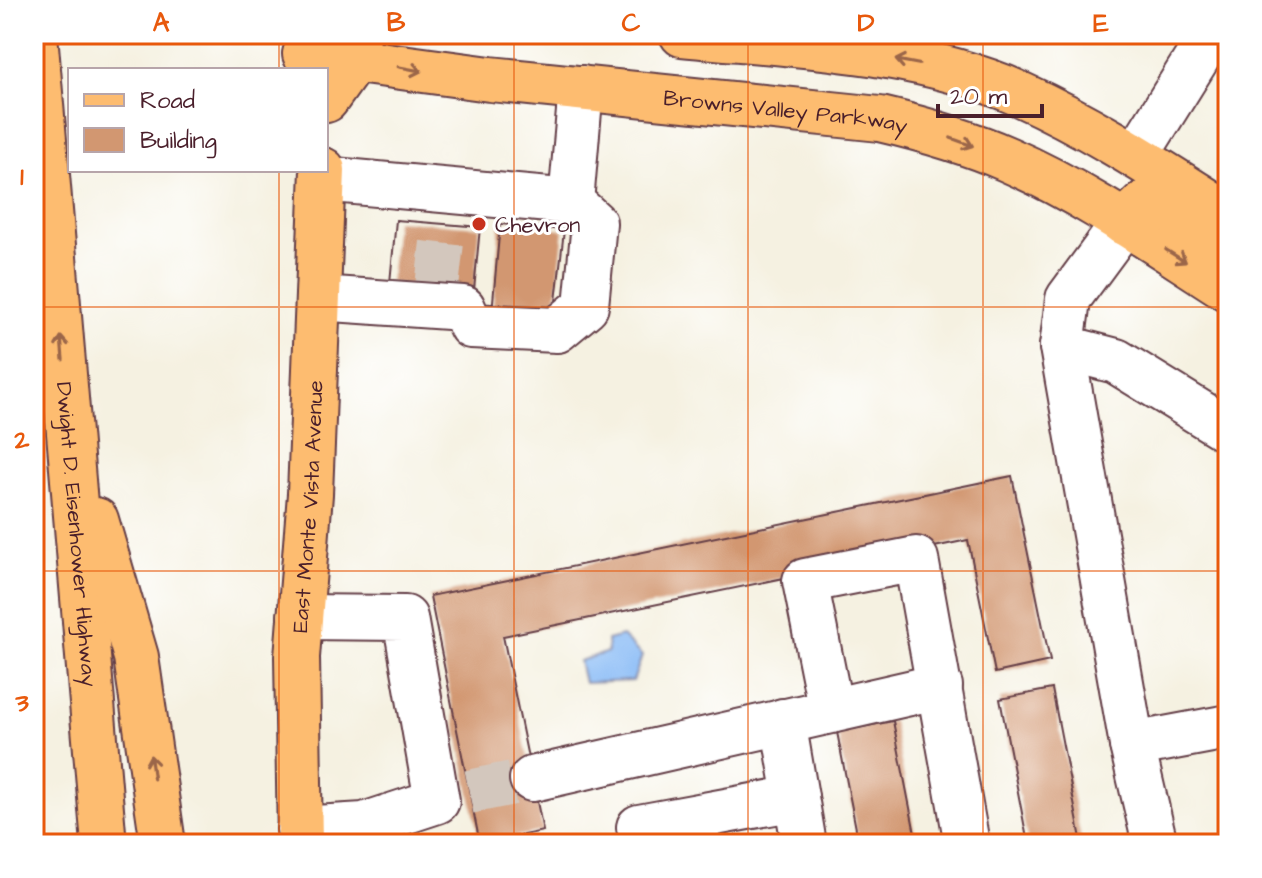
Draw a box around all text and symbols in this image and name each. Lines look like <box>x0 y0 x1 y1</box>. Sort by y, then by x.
text: A <box>153 5 170 41</box>
text: B <box>387 5 406 41</box>
text: C <box>622 5 641 41</box>
text: D <box>858 5 875 41</box>
text: E <box>1093 5 1109 41</box>
one-way arrow <box>895 53 920 68</box>
one-way arrow <box>397 62 422 77</box>
legend <box>68 68 328 172</box>
scale bar <box>938 68 1042 118</box>
text: 20 m <box>950 80 1007 114</box>
street label: Browns Valley Parkway <box>662 83 911 143</box>
text: Road <box>140 84 195 118</box>
text: Building <box>140 124 217 159</box>
one-way arrow <box>949 136 974 150</box>
text: 1 <box>20 159 24 195</box>
place label: Chevron <box>495 210 580 241</box>
marker: Chevron <box>470 215 488 233</box>
one-way arrow <box>1164 248 1187 264</box>
one-way arrow <box>55 335 70 362</box>
street label: East Monte Vista Avenue <box>285 380 332 634</box>
street label: Dwight D. Eisenhower Highway <box>48 381 105 688</box>
text: 2 <box>14 422 30 458</box>
text: 3 <box>14 685 29 721</box>
one-way arrow <box>144 755 159 780</box>

